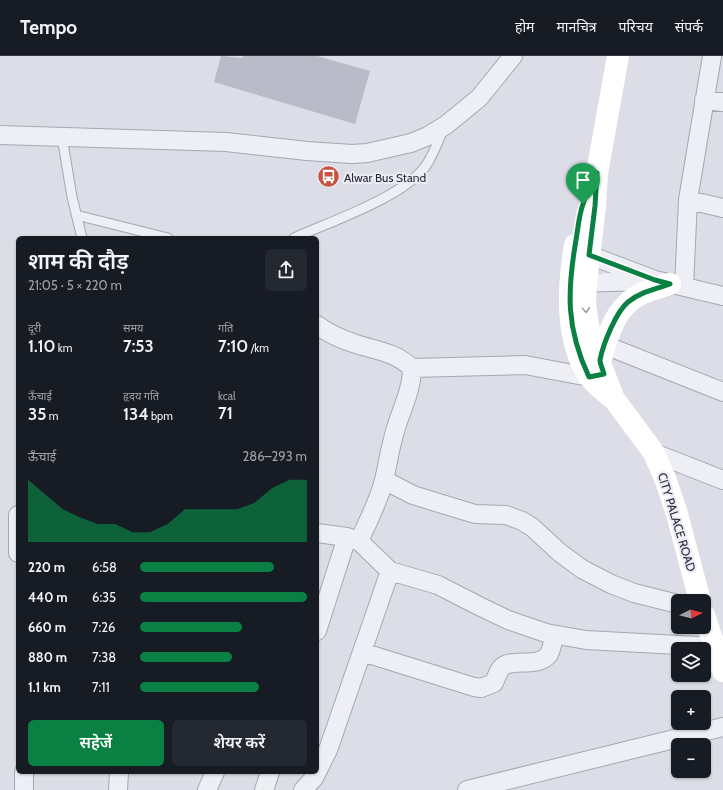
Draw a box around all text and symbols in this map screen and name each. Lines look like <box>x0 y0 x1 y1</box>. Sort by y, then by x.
text: Tempo <box>20 16 77 39</box>
text: होम <box>515 18 534 36</box>
text: मानचित्र <box>556 18 597 36</box>
text: परिचय <box>619 18 653 36</box>
text: संपर्क <box>675 18 703 36</box>
pin <box>566 163 600 204</box>
bus stop icon: Alwar Bus Stand <box>315 164 341 190</box>
icon: arrive <box>572 169 594 191</box>
place label: Alwar Bus Stand <box>344 170 426 185</box>
text: शाम की दौड़ <box>28 248 128 275</box>
button: share <box>265 249 307 291</box>
text: 21:05 · 5 × 220 m <box>28 277 122 293</box>
one-way arrow <box>581 307 590 313</box>
text: दूरी <box>28 321 41 335</box>
text: समय <box>123 321 143 335</box>
text: गति <box>218 321 233 335</box>
text: 1.10 <box>28 336 55 356</box>
text: 7:53 <box>123 336 154 356</box>
text: 7:10 <box>218 336 248 356</box>
text: km <box>55 341 72 355</box>
text: /km <box>248 341 269 355</box>
text: ऊँचाई <box>28 389 52 403</box>
text: हृदय गति <box>123 389 159 403</box>
text: kcal <box>218 389 236 403</box>
text: 71 <box>218 403 233 423</box>
text: 35 <box>28 404 46 424</box>
text: 134 <box>123 404 148 424</box>
text: m <box>46 409 58 423</box>
text: bpm <box>148 409 173 423</box>
text: ऊँचाई <box>28 448 56 464</box>
text: 286–293 m <box>243 448 307 464</box>
street label: CITY PALACE ROAD <box>655 471 699 574</box>
text: 220 m <box>28 559 65 575</box>
text: 6:58 <box>92 559 117 575</box>
text: 440 m <box>28 589 68 605</box>
text: 6:35 <box>92 589 116 605</box>
north arrow <box>671 594 711 634</box>
map controls <box>671 594 711 778</box>
text: 660 m <box>28 619 66 635</box>
text: 7:26 <box>92 619 115 635</box>
button: layers <box>671 642 711 682</box>
text: 880 m <box>28 649 67 665</box>
text: 7:38 <box>92 649 116 665</box>
text: 1.1 km <box>28 679 61 695</box>
text: 7:11 <box>92 679 110 695</box>
button: + <box>671 690 711 730</box>
button: सहेजें <box>28 720 164 766</box>
button: शेयर करें <box>172 720 307 766</box>
button: − <box>671 738 711 778</box>

